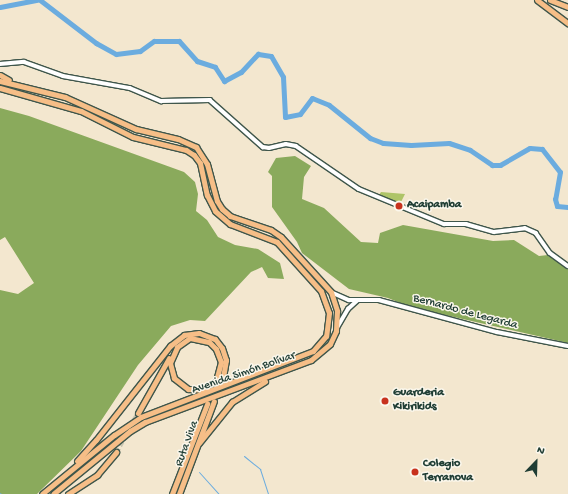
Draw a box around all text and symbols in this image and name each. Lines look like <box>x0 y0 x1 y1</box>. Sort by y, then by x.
place label: Acaipamba <box>407 199 462 213</box>
marker: Acaipamba <box>394 201 404 211</box>
street label: Bernardo de Legarda <box>411 292 519 334</box>
street label: Avenida Simón Bolívar <box>190 350 298 398</box>
place label: Guarderia Kikirikids <box>393 387 444 415</box>
marker: Guarderia Kikirikids <box>380 396 390 406</box>
street label: Ruta Viva <box>173 419 203 469</box>
north arrow <box>516 442 556 482</box>
text: N <box>535 444 546 458</box>
place label: Colegio Terranova <box>423 458 473 486</box>
marker: Colegio Terranova <box>410 467 420 477</box>

